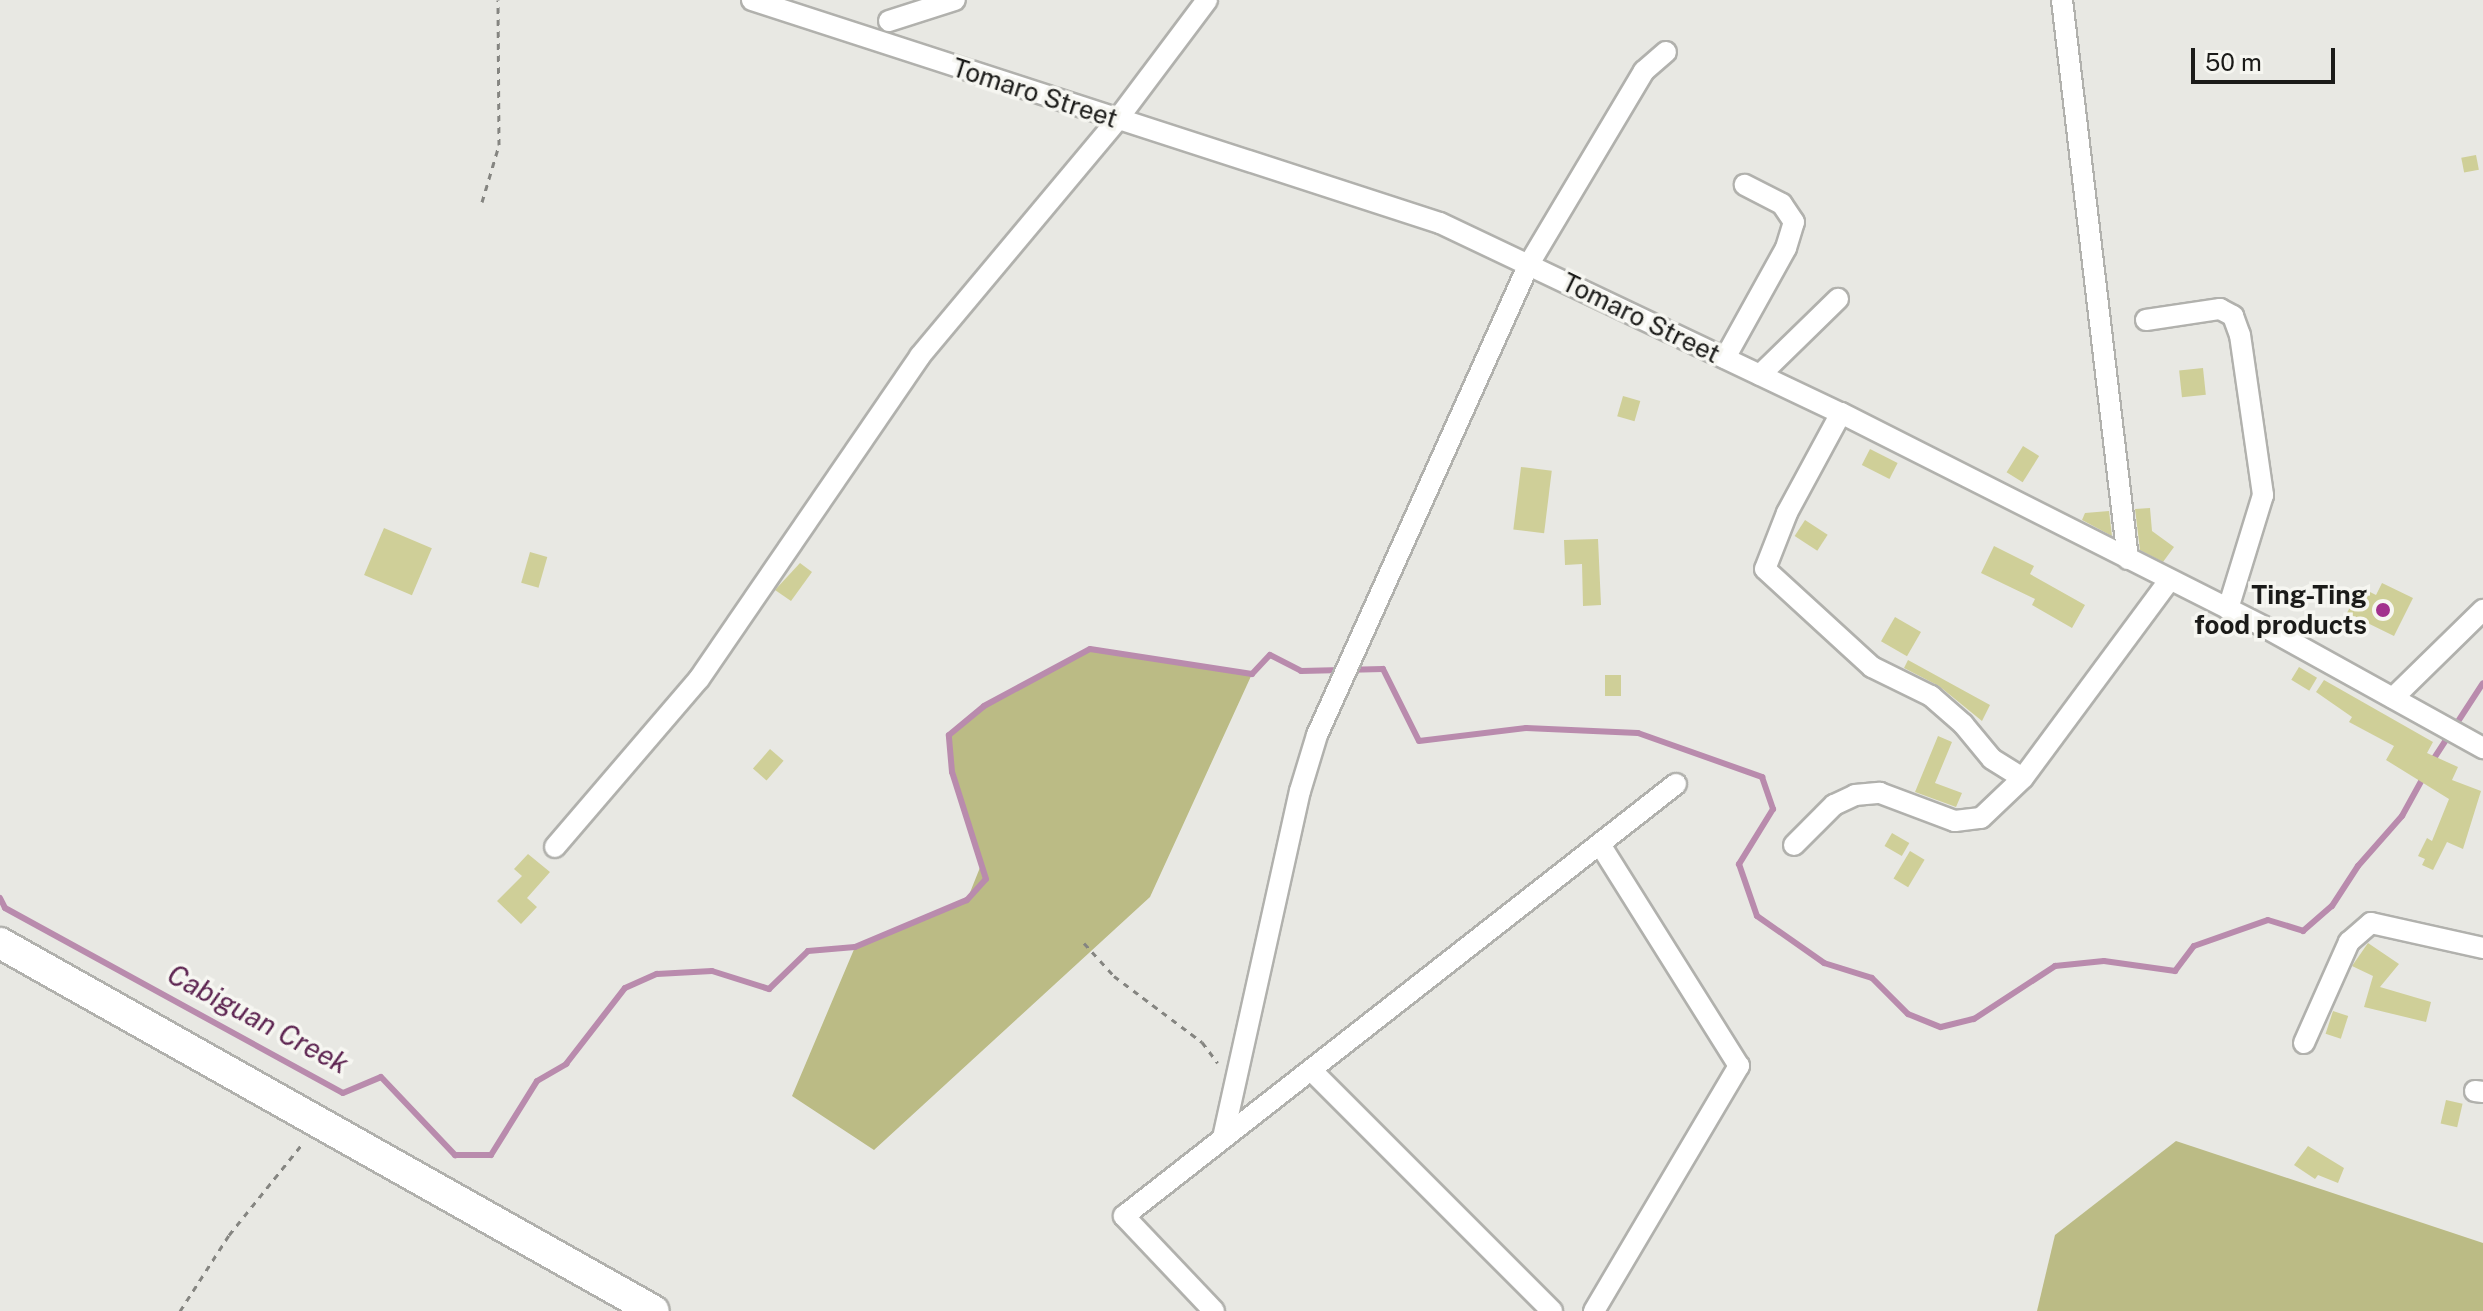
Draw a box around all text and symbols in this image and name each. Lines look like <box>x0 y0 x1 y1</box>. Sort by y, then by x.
scale bar <box>2195 32 2339 82</box>
text: 50 m <box>2205 48 2262 76</box>
street label: Tomaro Street <box>948 52 1122 134</box>
street label: Tomaro Street <box>1557 266 1725 370</box>
place label: Ting-Ting food products <box>2194 579 2367 640</box>
marker: Ting-Ting food products <box>2374 601 2392 619</box>
water label: Cabiguan Creek <box>162 957 354 1081</box>

